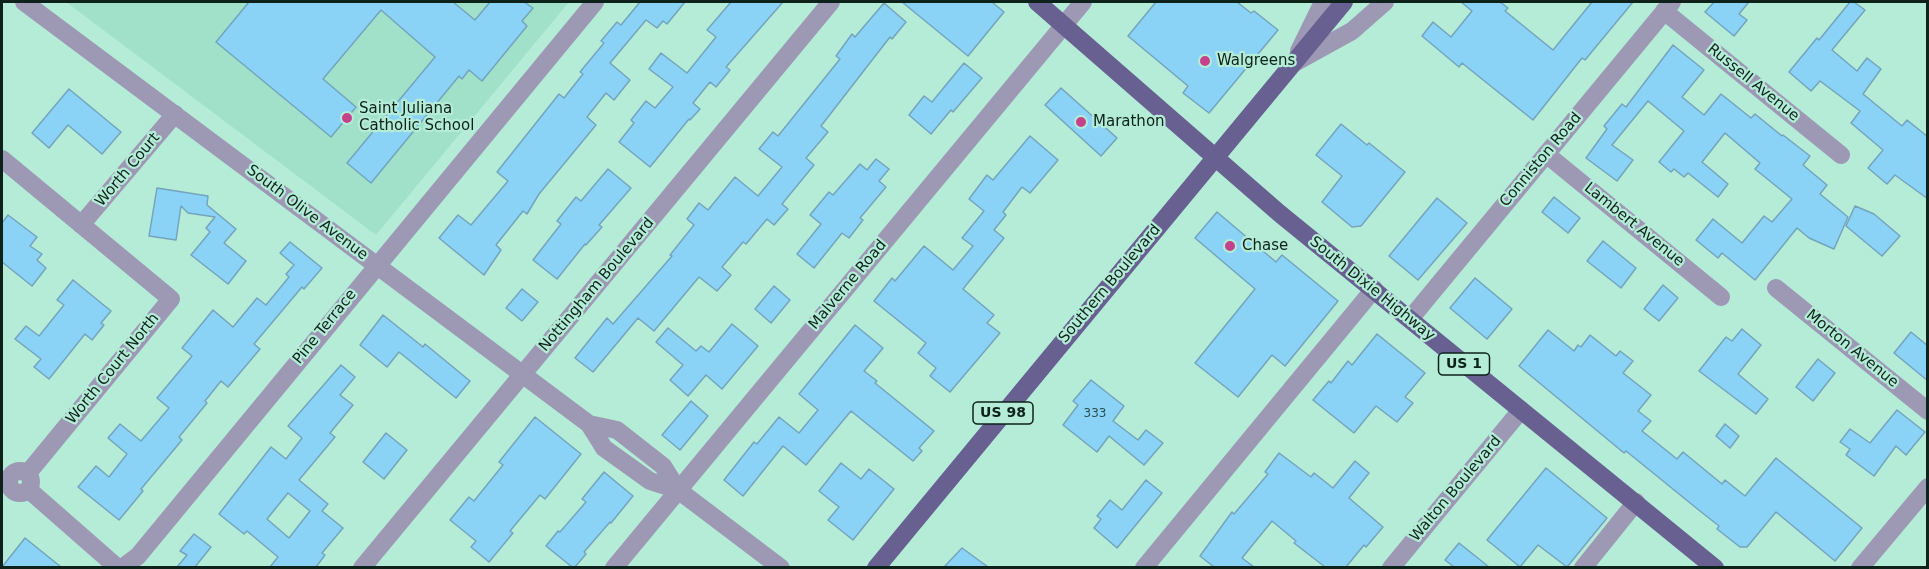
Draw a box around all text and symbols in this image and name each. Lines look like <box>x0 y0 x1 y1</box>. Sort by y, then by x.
street label: Russell Avenue <box>1703 40 1803 126</box>
place label: Walgreens <box>1217 52 1295 70</box>
marker: Walgreens <box>1198 54 1212 68</box>
place label: Saint Juliana Catholic School <box>359 100 474 135</box>
street label: Conniston Road <box>1496 109 1586 211</box>
marker: Saint Juliana Catholic School <box>340 111 354 125</box>
place label: Marathon <box>1093 113 1165 131</box>
marker: Marathon <box>1074 115 1088 129</box>
street label: Worth Court <box>92 129 164 211</box>
street label: South Olive Avenue <box>243 162 371 264</box>
street label: Lambert Avenue <box>1580 179 1688 271</box>
street label: Nottingham Boulevard <box>536 214 658 356</box>
street label: Southern Boulevard <box>1055 221 1165 347</box>
street label: South Dixie Highway <box>1306 233 1438 345</box>
street label: Malverne Road <box>805 237 891 333</box>
place label: Chase <box>1242 237 1288 255</box>
marker: Chase <box>1223 239 1237 253</box>
street label: Pine Terrace <box>289 286 361 368</box>
street label: Morton Avenue <box>1802 306 1902 392</box>
street label: Worth Court North <box>63 310 163 428</box>
road number: US 1 <box>1438 353 1490 375</box>
road number: US 98 <box>973 402 1033 424</box>
house number: 333 <box>1084 407 1106 421</box>
street label: Walton Boulevard <box>1407 432 1505 546</box>

